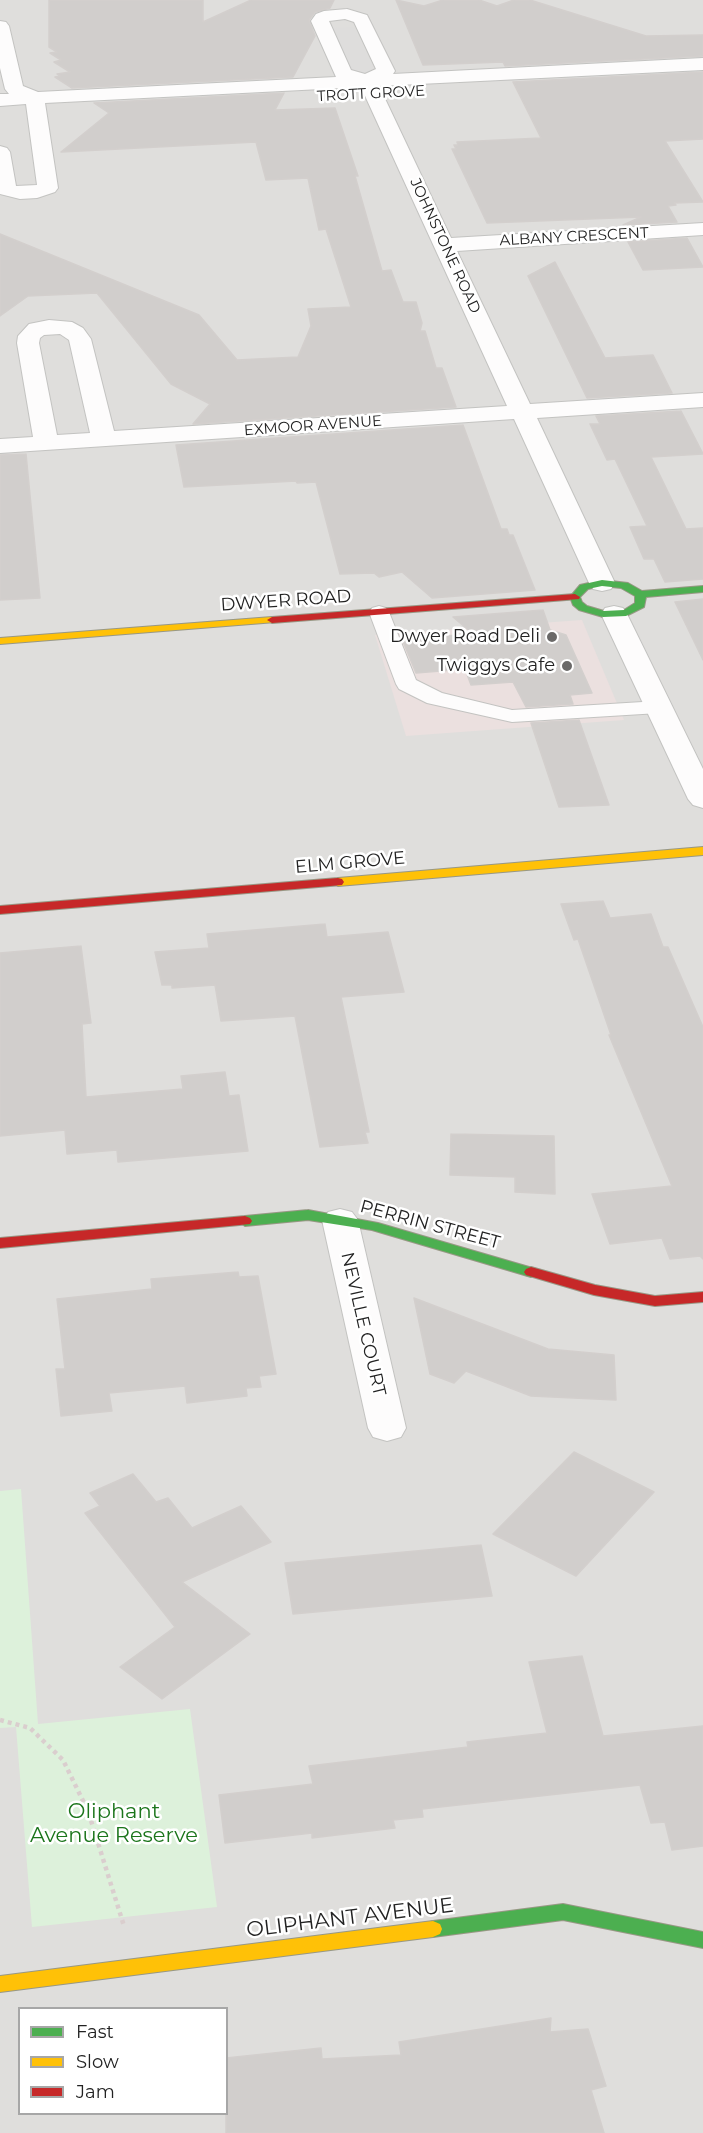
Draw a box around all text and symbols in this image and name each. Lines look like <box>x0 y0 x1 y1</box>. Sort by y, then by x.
street label: TROTT GROVE <box>317 82 425 106</box>
street label: JOHNSTONE ROAD <box>406 175 484 317</box>
street label: ALBANY CRESCENT <box>499 224 649 250</box>
street label: EXMOOR AVENUE <box>243 412 383 440</box>
street label: DWYER ROAD <box>220 586 352 616</box>
place label: Dwyer Road Deli <box>390 626 540 648</box>
marker: Dwyer Road Deli <box>545 630 559 644</box>
place label: Twiggys Cafe <box>437 655 555 677</box>
marker: Twiggys Cafe <box>560 659 574 673</box>
street label: ELM GROVE <box>294 847 406 879</box>
street label: PERRIN STREET <box>358 1196 502 1254</box>
street label: NEVILLE COURT <box>336 1250 390 1398</box>
park label: Oliphant Avenue Reserve <box>30 1799 198 1849</box>
street label: OLIPHANT AVENUE <box>245 1893 455 1943</box>
legend <box>18 2007 228 2115</box>
text: Fast <box>76 2021 114 2043</box>
text: Slow <box>76 2051 119 2073</box>
text: Jam <box>76 2081 115 2103</box>

